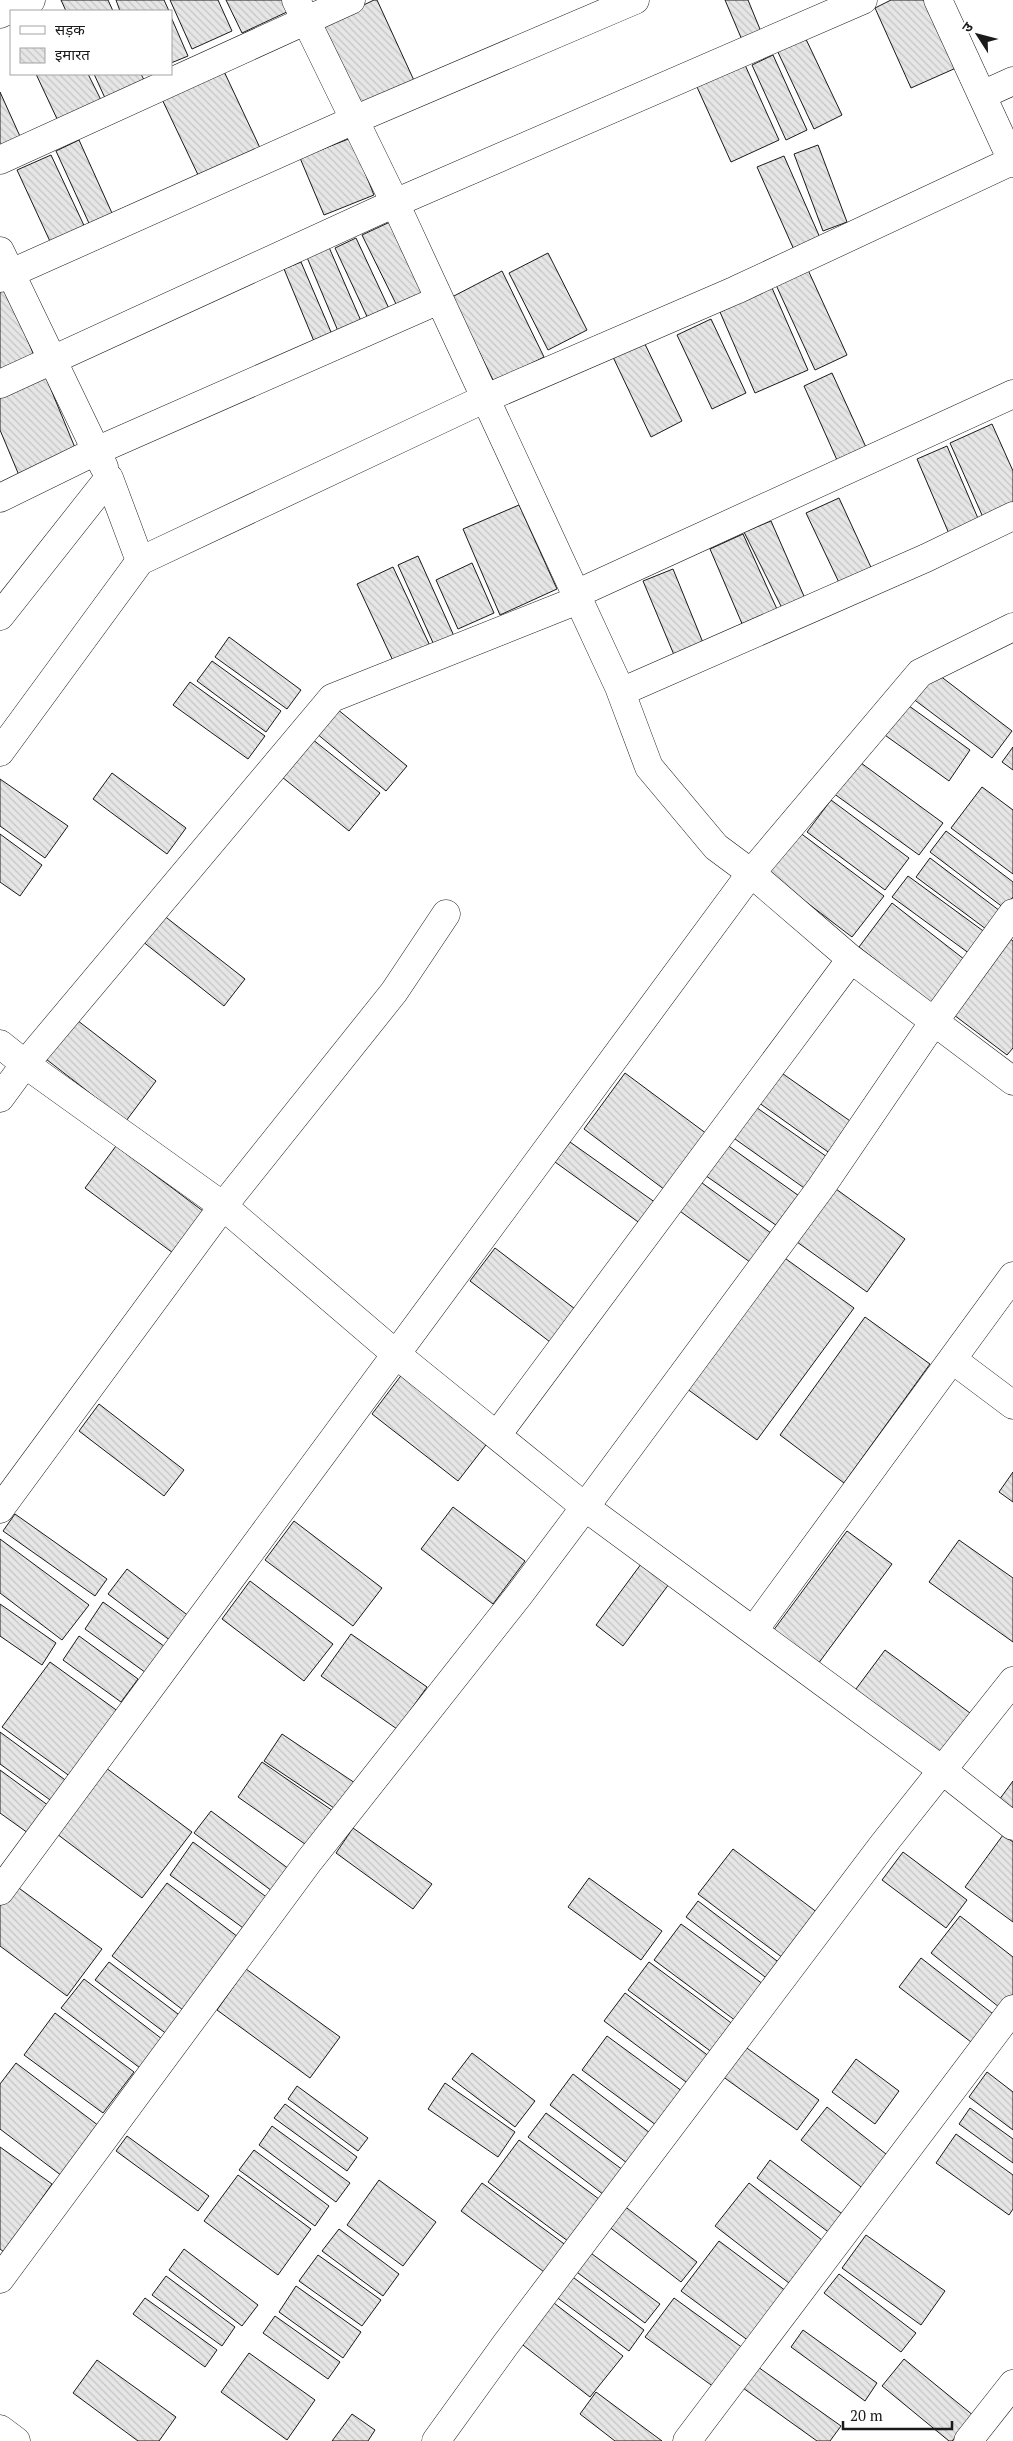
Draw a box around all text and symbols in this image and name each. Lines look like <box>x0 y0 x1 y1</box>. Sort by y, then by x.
legend <box>10 10 172 75</box>
north arrow <box>953 10 1003 60</box>
text: उ <box>957 18 978 36</box>
text: सड़क <box>55 19 85 39</box>
text: इमारत <box>55 44 90 64</box>
scale bar <box>843 2398 952 2430</box>
text: 20 m <box>850 2405 883 2425</box>

